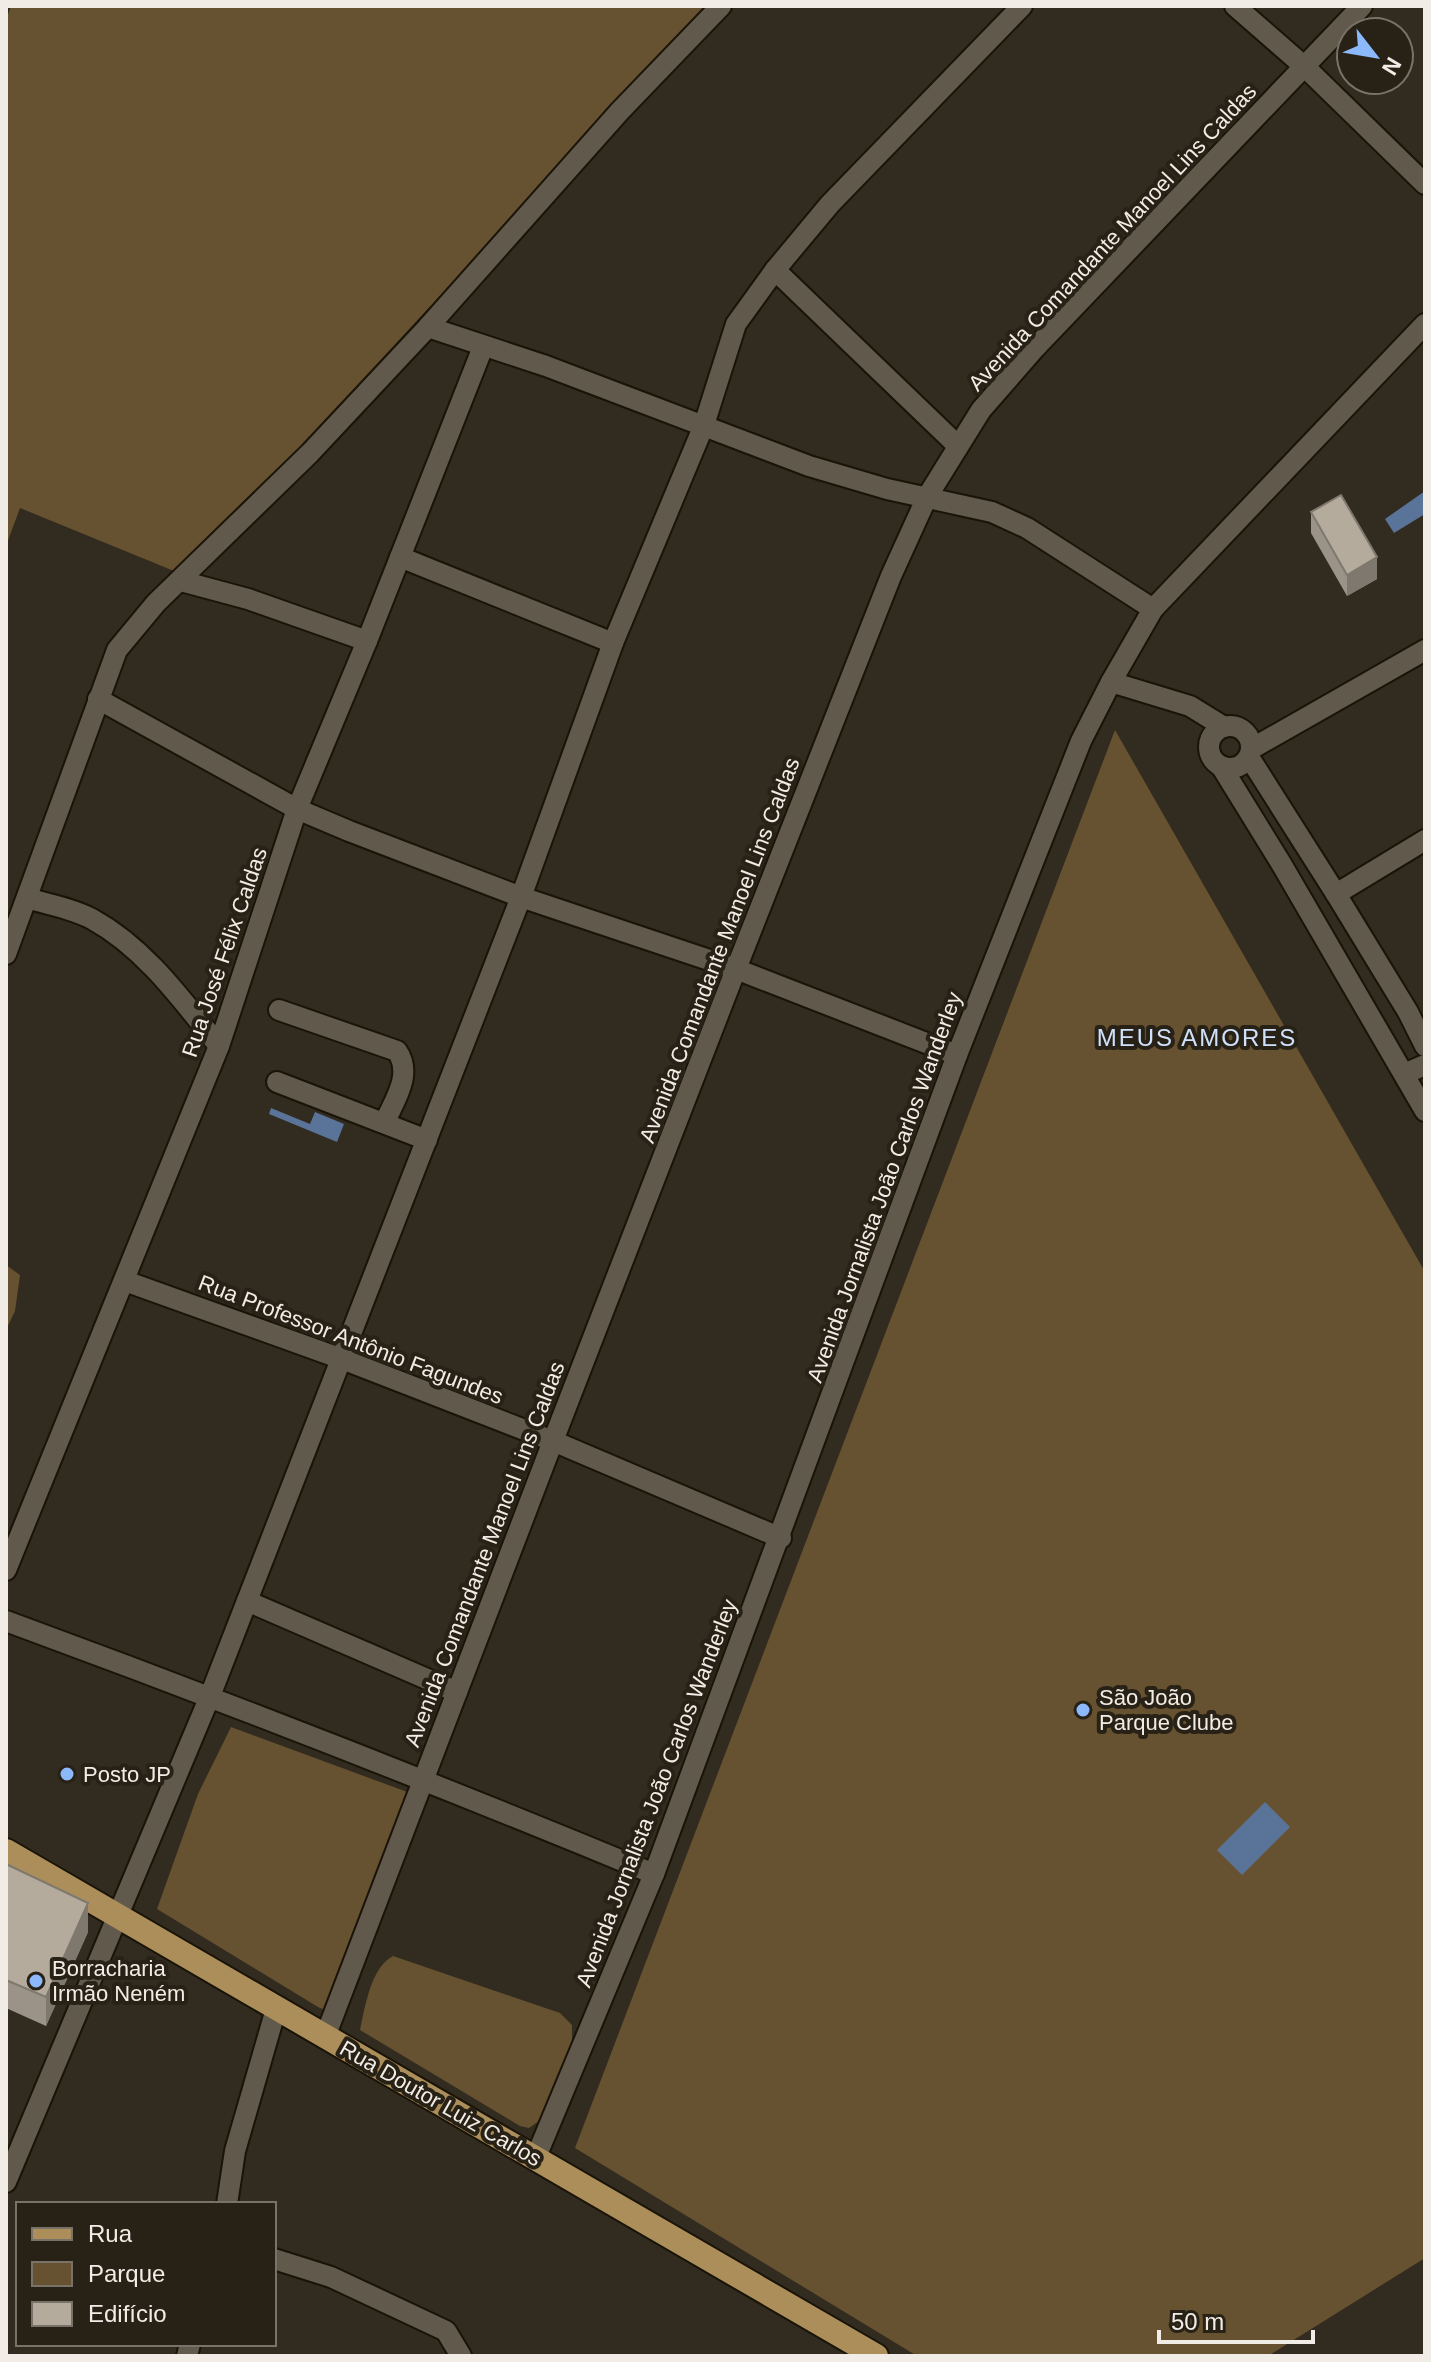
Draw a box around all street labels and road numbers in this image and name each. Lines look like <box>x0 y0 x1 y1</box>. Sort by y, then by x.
street label: Avenida Comandante Manoel Lins Caldas <box>963 79 1261 396</box>
street label: Avenida Comandante Manoel Lins Caldas <box>634 754 805 1146</box>
street label: Rua José Félix Caldas <box>177 844 272 1060</box>
street label: Avenida Jornalista João Carlos Wanderley <box>802 989 967 1386</box>
street label: Rua Professor Antônio Fagundes <box>195 1270 507 1409</box>
street label: Avenida Comandante Manoel Lins Caldas <box>399 1358 570 1750</box>
street label: Avenida Jornalista João Carlos Wanderley <box>571 1596 742 1991</box>
street label: Rua Doutor Luiz Carlos <box>335 2035 546 2171</box>

